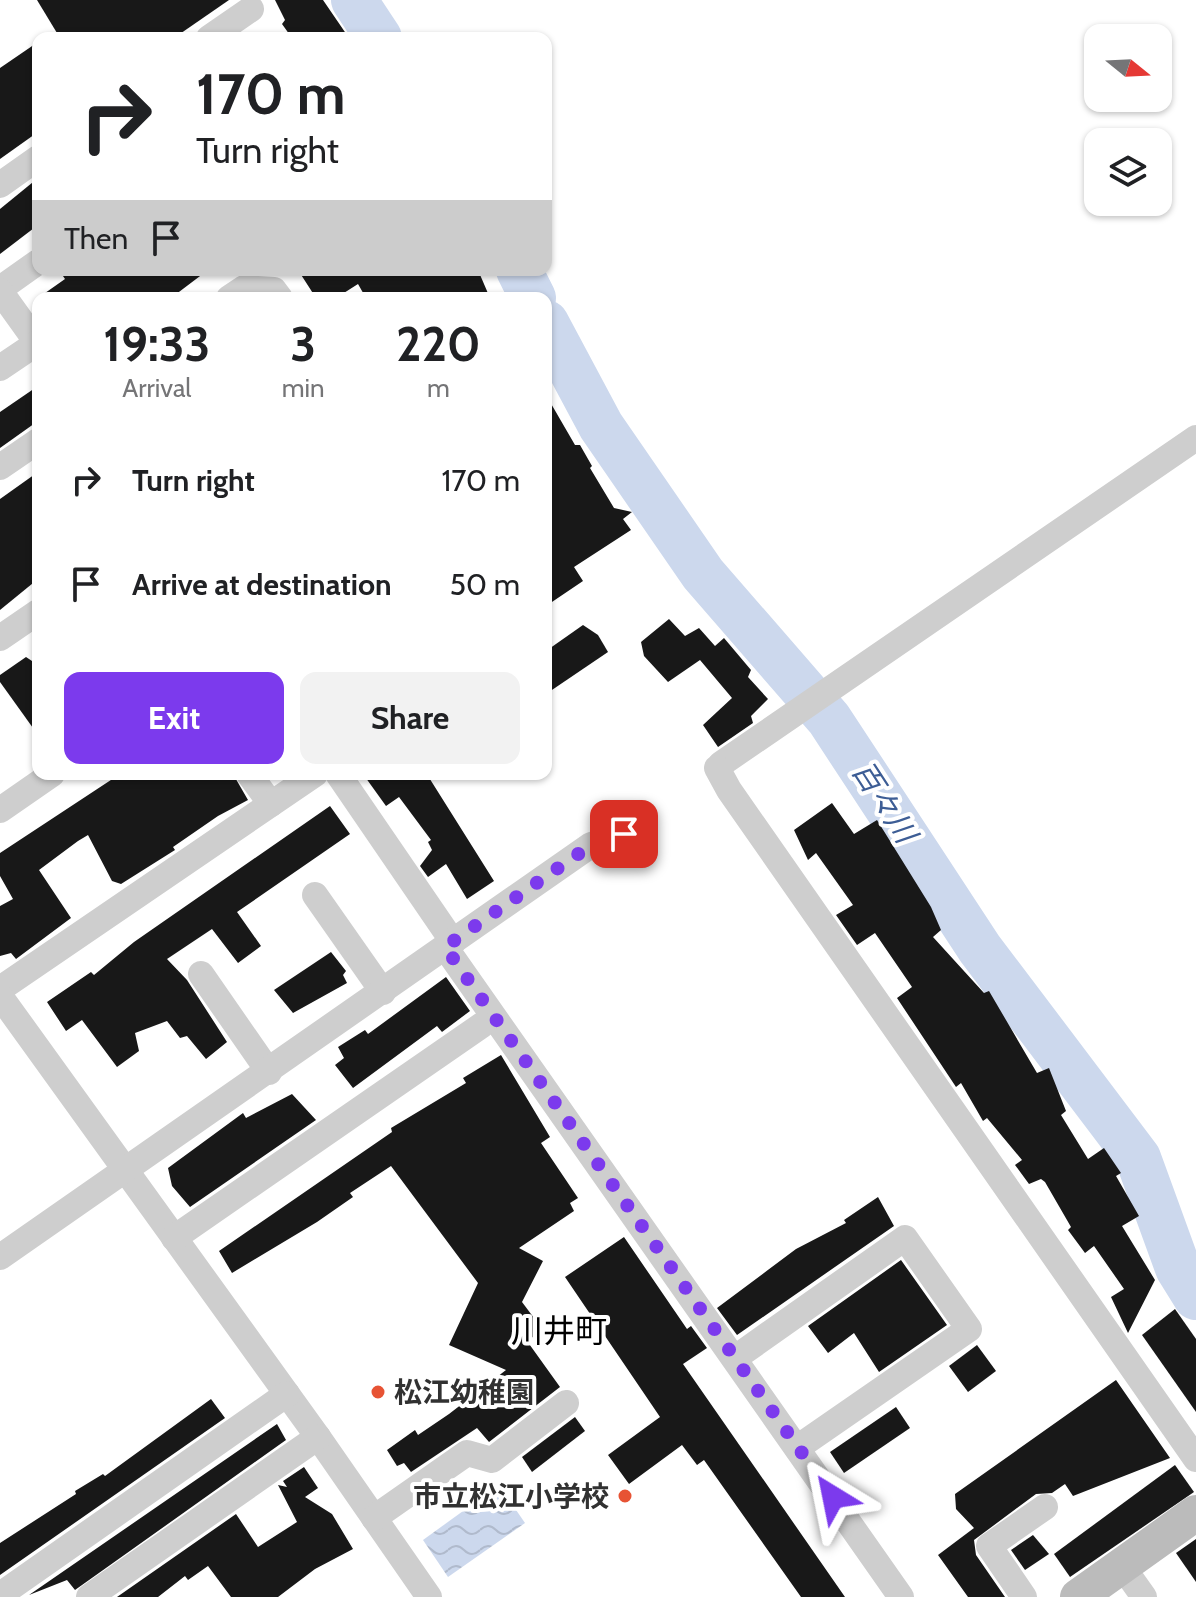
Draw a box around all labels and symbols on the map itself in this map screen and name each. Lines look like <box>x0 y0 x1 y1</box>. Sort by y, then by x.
north arrow <box>1084 24 1172 112</box>
water label: 百々川 <box>844 754 926 852</box>
pin <box>590 800 658 868</box>
district label: 川井町 <box>511 1311 607 1350</box>
place label: 松江幼稚園 <box>394 1375 534 1409</box>
marker: 松江幼稚園 <box>369 1383 387 1401</box>
position arrow <box>791 1455 875 1539</box>
place label: 市立松江小学校 <box>413 1479 609 1513</box>
marker: 市立松江小学校 <box>616 1487 634 1505</box>

